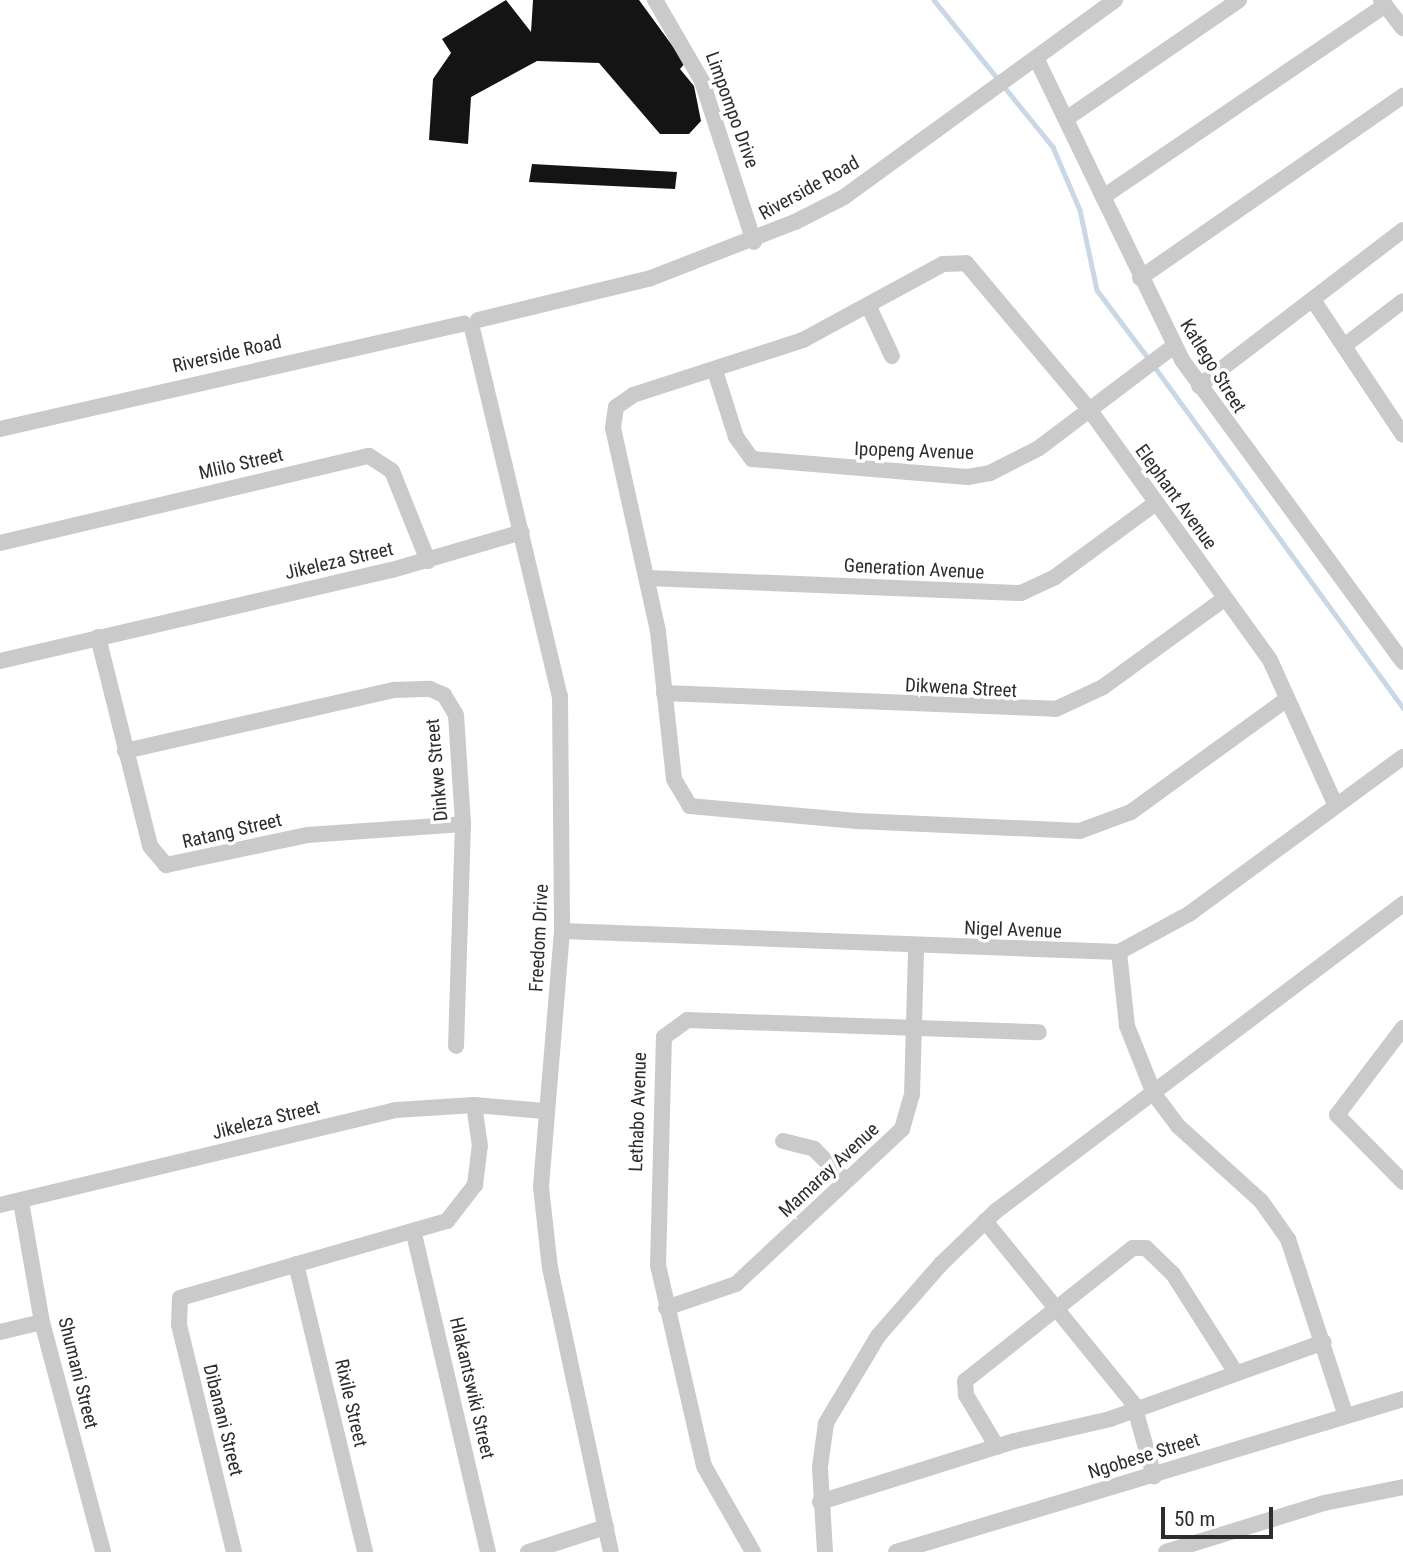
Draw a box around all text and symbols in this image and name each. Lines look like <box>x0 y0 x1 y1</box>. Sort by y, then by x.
street label: Limpompo Drive <box>700 49 764 171</box>
street label: Riverside Road <box>755 151 863 225</box>
street label: Katlego Street <box>1175 315 1251 417</box>
street label: Riverside Road <box>170 330 284 378</box>
street label: Ipopeng Avenue <box>854 438 974 464</box>
street label: Elephant Avenue <box>1130 440 1222 554</box>
street label: Mlilo Street <box>197 443 285 485</box>
street label: Jikeleza Street <box>283 537 395 585</box>
street label: Generation Avenue <box>843 554 985 584</box>
street label: Dikwena Street <box>904 674 1018 702</box>
street label: Dinkwe Street <box>421 718 453 822</box>
street label: Ratang Street <box>180 808 284 854</box>
street label: Freedom Drive <box>525 884 553 992</box>
street label: Nigel Avenue <box>964 917 1062 943</box>
street label: Lethabo Avenue <box>625 1052 651 1172</box>
street label: Jikeleza Street <box>210 1096 322 1144</box>
street label: Mamaray Avenue <box>774 1118 884 1222</box>
street label: Shumani Street <box>53 1315 103 1431</box>
street label: Hlakantswiki Street <box>445 1315 499 1461</box>
street label: Rixile Street <box>330 1357 372 1449</box>
street label: Dibanani Street <box>198 1362 248 1478</box>
street label: Ngobese Street <box>1085 1428 1203 1484</box>
scale bar <box>1165 1492 1277 1536</box>
text: 50 m <box>1174 1507 1215 1531</box>

